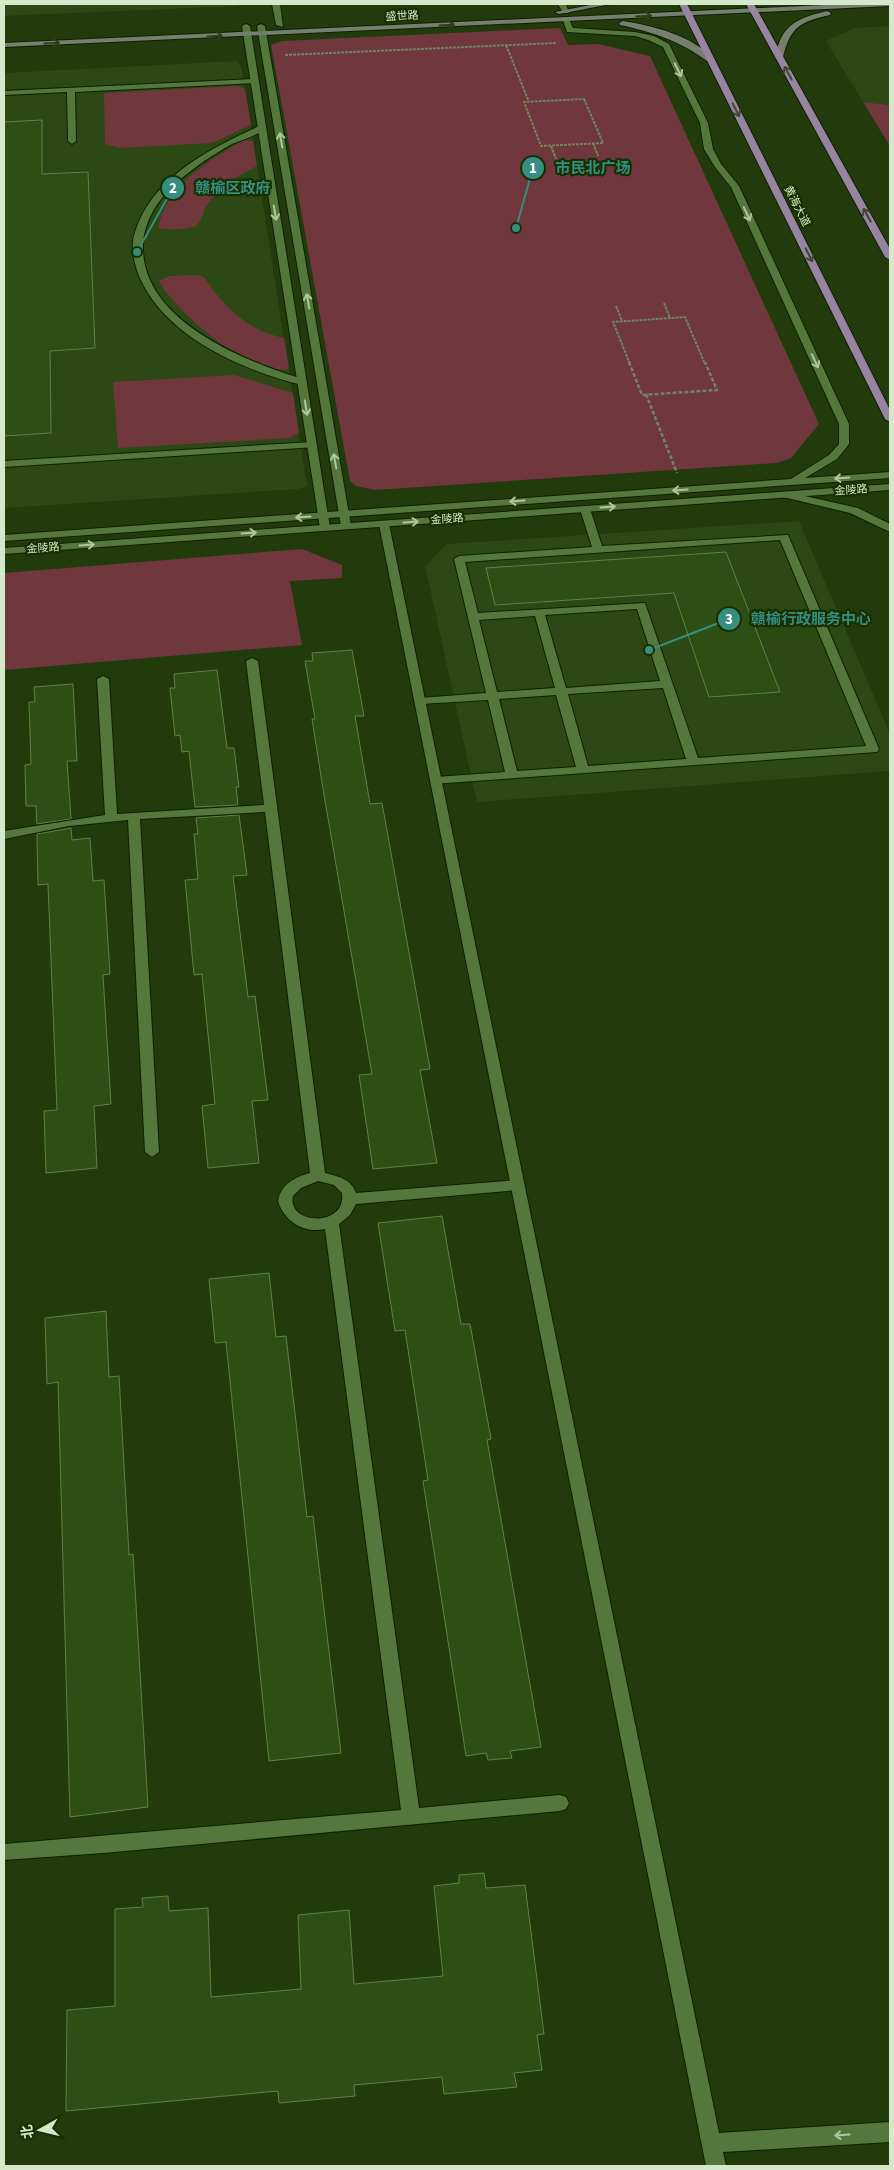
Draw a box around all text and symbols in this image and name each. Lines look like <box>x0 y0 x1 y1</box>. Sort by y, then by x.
street label: 盛世路 <box>385 8 419 24</box>
one-way arrow <box>636 11 652 20</box>
one-way arrow <box>438 20 455 30</box>
one-way arrow <box>207 31 223 40</box>
one-way arrow <box>44 39 60 48</box>
one-way arrow <box>673 62 683 77</box>
one-way arrow <box>783 65 793 80</box>
one-way arrow <box>732 102 741 117</box>
one-way arrow <box>276 133 286 149</box>
callout: 市民北广场 <box>521 153 641 183</box>
text: 1 <box>529 158 537 179</box>
text: 市民北广场 <box>555 158 631 179</box>
callout: 赣榆区政府 <box>160 173 280 203</box>
text: 2 <box>169 178 177 199</box>
text: 赣榆区政府 <box>195 178 271 199</box>
street label: 黄海大道 <box>780 183 814 229</box>
one-way arrow <box>271 205 281 221</box>
one-way arrow <box>743 206 753 221</box>
one-way arrow <box>861 208 871 222</box>
one-way arrow <box>804 247 814 262</box>
one-way arrow <box>303 293 313 309</box>
one-way arrow <box>811 353 821 368</box>
one-way arrow <box>301 400 311 416</box>
one-way arrow <box>330 453 340 469</box>
one-way arrow <box>834 473 850 483</box>
street label: 金陵路 <box>834 481 868 499</box>
one-way arrow <box>672 485 688 494</box>
one-way arrow <box>510 497 526 506</box>
one-way arrow <box>600 503 616 512</box>
street label: 金陵路 <box>430 510 464 528</box>
one-way arrow <box>295 512 311 521</box>
one-way arrow <box>403 517 419 526</box>
one-way arrow <box>241 529 257 538</box>
street label: 金陵路 <box>26 539 60 557</box>
one-way arrow <box>79 540 95 550</box>
callout: 赣榆行政服务中心 <box>716 604 881 634</box>
text: 3 <box>725 609 733 630</box>
text: 赣榆行政服务中心 <box>751 609 871 630</box>
north arrow <box>15 2105 65 2155</box>
text: 北 <box>17 2123 39 2140</box>
one-way arrow <box>834 2130 850 2139</box>

